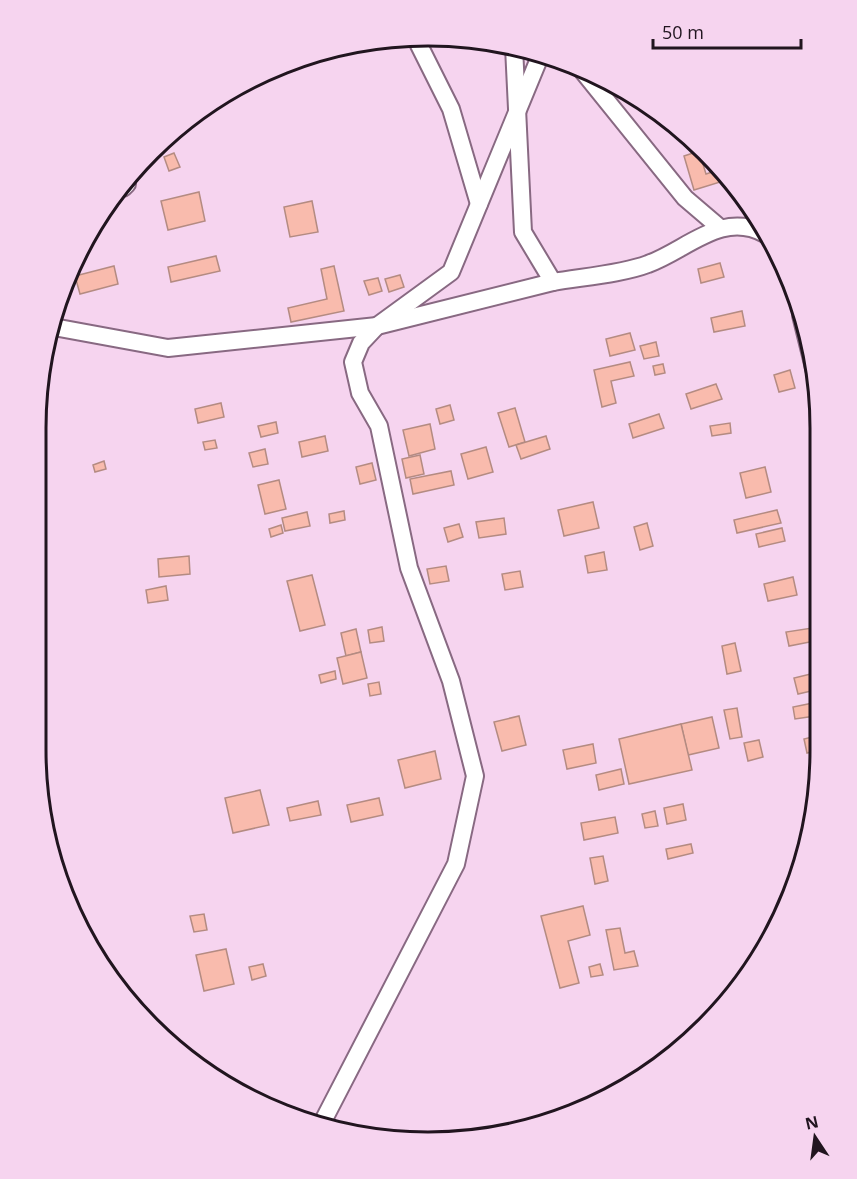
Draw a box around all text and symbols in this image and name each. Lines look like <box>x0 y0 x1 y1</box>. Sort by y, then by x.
scale bar <box>653 12 802 50</box>
text: 50 m <box>662 20 704 44</box>
north arrow <box>785 1107 845 1167</box>
text: N <box>803 1110 820 1135</box>

